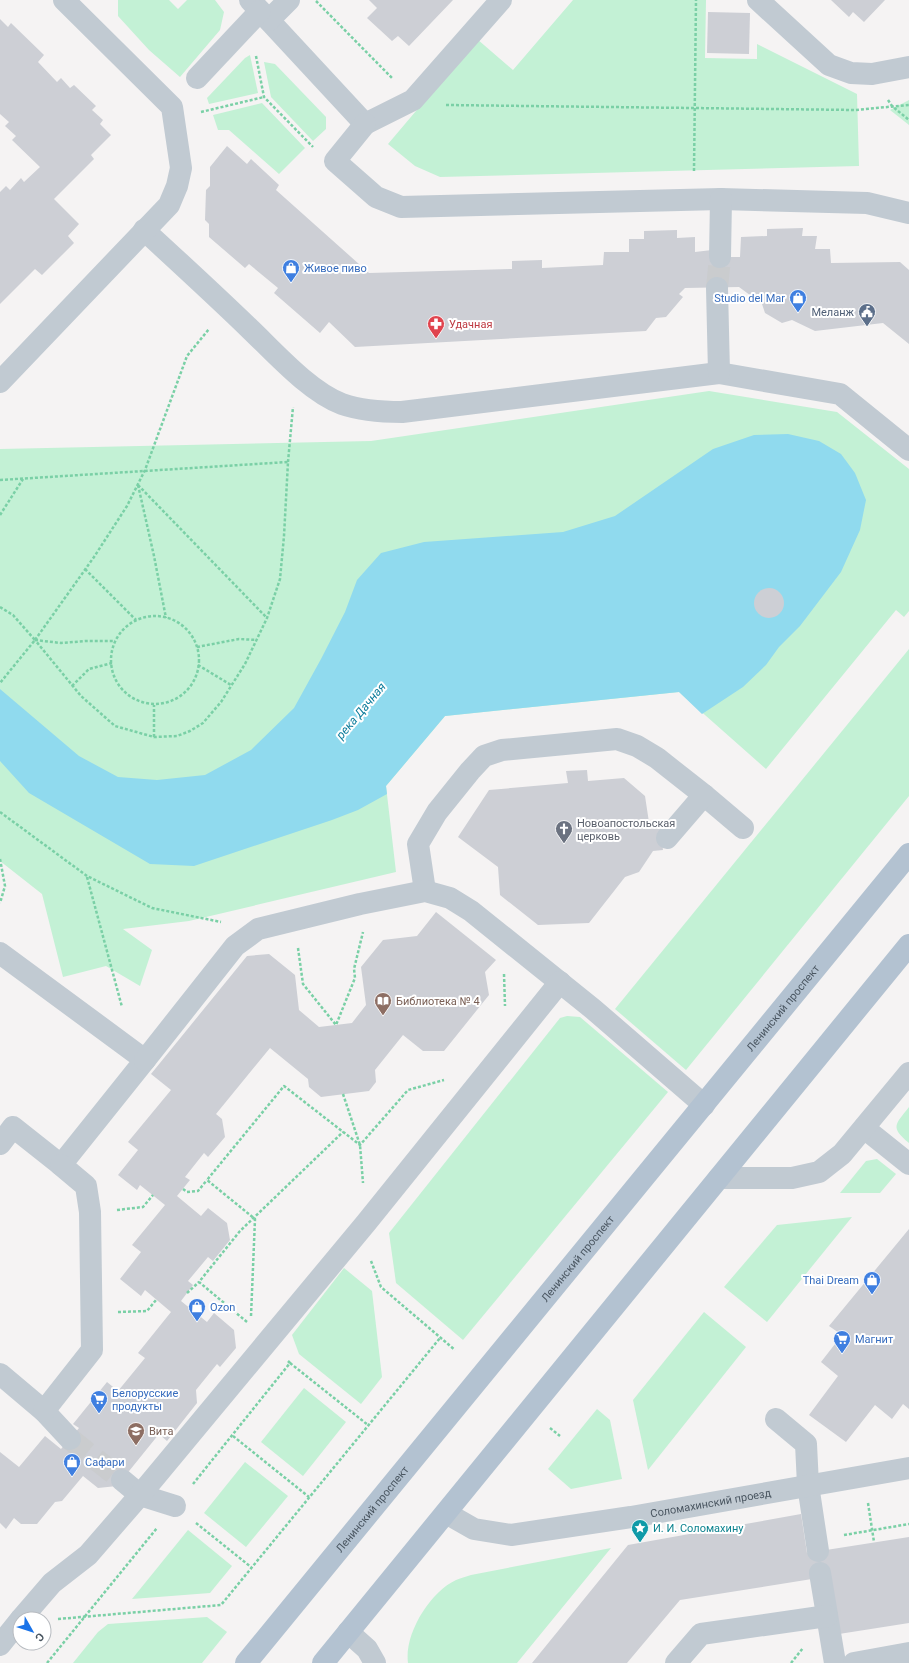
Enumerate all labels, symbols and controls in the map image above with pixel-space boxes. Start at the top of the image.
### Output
shop icon: Живое пиво [281,258,301,283]
place label: Живое пиво [304,262,367,275]
shop icon: Studio del Mar [788,288,808,313]
place label: Studio del Mar [714,292,785,305]
public building icon: Меланж [857,302,877,327]
place label: Меланж [811,306,855,319]
pharmacy icon: Удачная [426,314,446,339]
place label: Удачная [449,318,492,331]
water label: река Дачная [333,680,389,743]
place label: Новоапостольская церковь [577,817,675,843]
church icon: Новоапостольская церковь [554,819,574,844]
street label: Ленинский проспект [744,961,823,1054]
library icon: Библиотека № 4 [373,991,393,1016]
place label: Библиотека № 4 [396,995,480,1008]
street label: Ленинский проспект [538,1212,617,1304]
shop icon: Thai Dream [862,1270,882,1295]
place label: Thai Dream [803,1274,859,1287]
shop icon: Ozon [187,1297,207,1322]
place label: Ozon [210,1301,235,1314]
supermarket icon: Магнит [832,1329,852,1354]
place label: Магнит [855,1333,894,1346]
place label: Белорусские продукты [112,1387,178,1413]
supermarket icon: Белорусские продукты [89,1389,109,1414]
school or university icon: Вита [126,1421,146,1446]
place label: Вита [149,1425,173,1438]
shop icon: Сафари [62,1452,82,1477]
place label: Сафари [85,1456,125,1469]
street label: Ленинский проспект [333,1463,412,1555]
street label: Соломахинский проезд [649,1486,772,1520]
place icon: И. И. Соломахину [630,1518,650,1543]
place label: И. И. Соломахину [653,1522,744,1535]
north arrow [12,1611,52,1651]
text: С [32,1630,47,1644]

